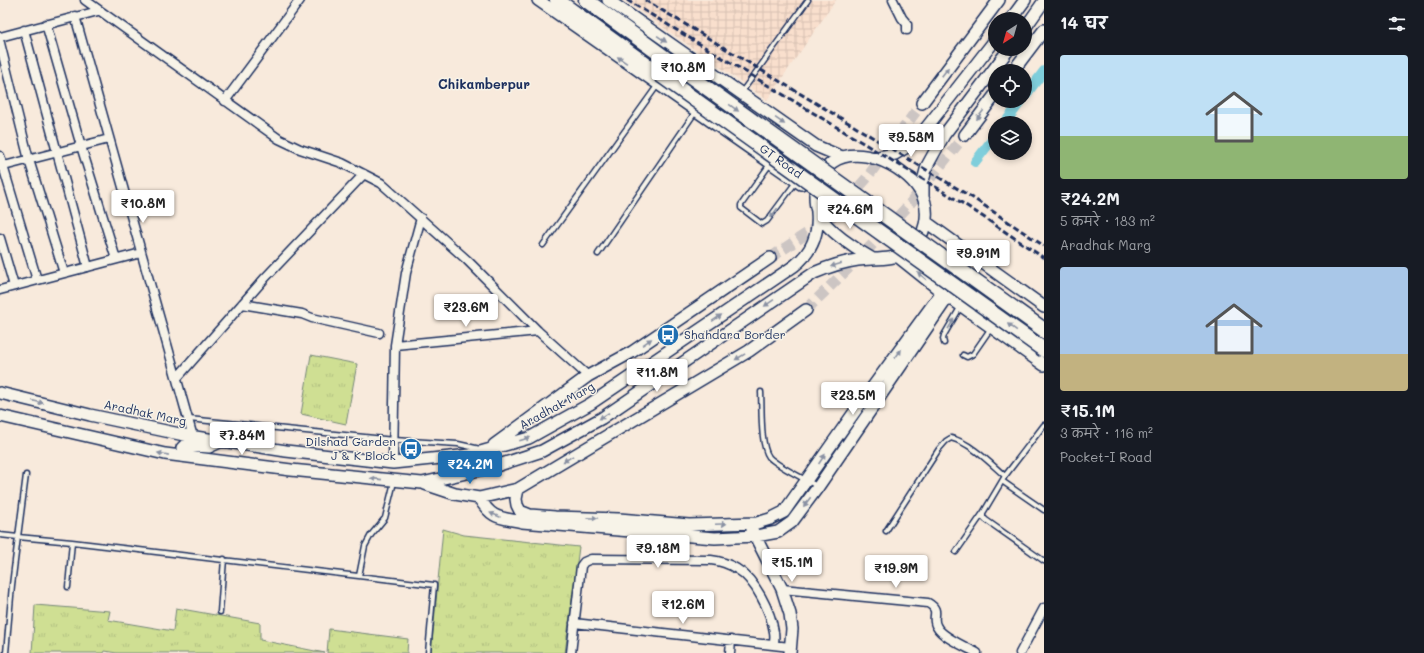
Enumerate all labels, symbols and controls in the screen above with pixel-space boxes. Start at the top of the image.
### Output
text: 14 घर [1060,11,1107,33]
north arrow [988,12,1032,56]
map controls [988,12,1032,160]
icon: filters [1386,13,1408,35]
one-way arrow [657,35,668,43]
pin: ₹10.8M [650,54,716,88]
one-way arrow [617,56,627,64]
text: ₹10.8M [660,58,706,75]
button: locate [988,64,1032,108]
one-way arrow [941,67,950,78]
district label: Chikamberpur [438,75,530,92]
icon: home [1198,81,1270,153]
one-way arrow [729,104,739,112]
one-way arrow [976,110,984,121]
button: layers [988,116,1032,160]
one-way arrow [775,117,786,125]
pin: ₹9.58M [878,124,944,158]
text: ₹9.58M [888,128,934,145]
street label: GT Road [757,140,807,182]
text: ₹24.2M [1060,187,1120,209]
pin: ₹10.8M [110,190,176,224]
text: ₹10.8M [120,194,166,211]
pin: ₹24.6M [817,196,883,230]
text: ₹24.6M [827,200,873,217]
one-way arrow [769,207,778,218]
text: 5 कमरे · 183 m² [1060,212,1155,229]
text: Aradhak Marg [1060,236,1151,253]
pin: ₹9.91M [945,240,1011,274]
text: ₹9.91M [956,244,1000,261]
one-way arrow [829,262,841,268]
one-way arrow [917,272,927,280]
icon: home [1198,293,1270,365]
pin: ₹23.6M [433,294,499,328]
text: ₹23.6M [443,298,489,315]
one-way arrow [764,299,774,307]
one-way arrow [712,314,722,322]
one-way arrow [947,318,954,330]
bus stop icon: Shahdara Border [655,322,681,348]
one-way arrow [1007,323,1018,331]
place label: Shahdara Border [684,326,786,342]
one-way arrow [641,338,652,346]
one-way arrow [894,348,902,359]
one-way arrow [734,353,746,360]
pin: ₹11.8M [624,359,690,393]
text: ₹11.8M [636,363,678,380]
street label: Aradhak Marg [516,378,597,432]
pin: ₹23.5M [820,382,886,416]
text: ₹23.5M [830,386,876,403]
street label: Aradhak Marg [103,395,188,429]
one-way arrow [32,399,44,405]
text: ₹15.1M [1060,399,1115,421]
one-way arrow [599,412,609,420]
pin: ₹7.84M [209,422,275,456]
text: 3 कमरे · 116 m² [1060,424,1153,441]
text: ₹7.84M [219,426,265,443]
place label: Dilshad Garden J & K Block [305,433,396,463]
bus stop icon: Dilshad Garden J & K Block [398,436,424,462]
one-way arrow [519,436,531,442]
text: Pocket-I Road [1060,448,1152,465]
one-way arrow [157,450,170,456]
pin: ₹24.2M [437,451,503,485]
one-way arrow [818,454,826,464]
text: ₹24.2M [447,455,493,472]
one-way arrow [562,456,574,463]
one-way arrow [370,475,382,482]
one-way arrow [803,496,811,507]
one-way arrow [489,512,501,518]
one-way arrow [586,515,598,522]
one-way arrow [715,521,727,528]
pin: ₹9.18M [625,535,691,569]
text: ₹9.18M [636,539,680,556]
pin: ₹15.1M [759,549,825,583]
text: ₹15.1M [771,553,813,570]
pin: ₹19.9M [863,555,929,589]
text: ₹19.9M [874,559,918,576]
pin: ₹12.6M [650,591,716,625]
text: ₹12.6M [661,595,705,612]

